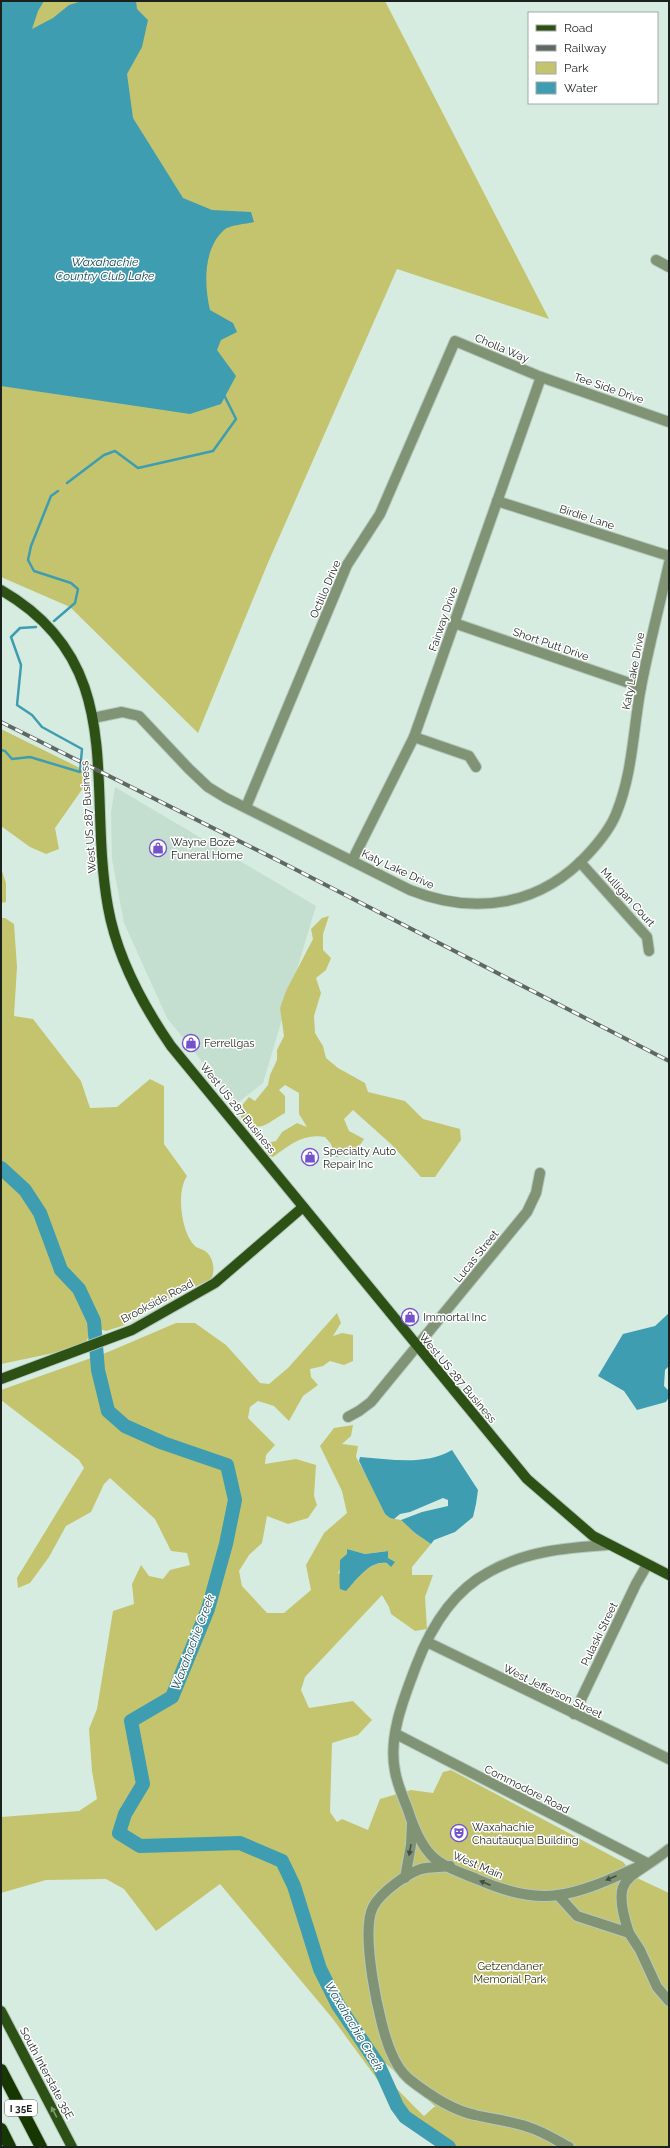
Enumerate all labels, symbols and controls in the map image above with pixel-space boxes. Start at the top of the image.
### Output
legend [528,12,658,104]
text: Road [564,21,593,35]
text: Railway [564,41,607,55]
text: Park [564,61,589,75]
text: Water [564,81,598,95]
water label: Waxahachie Country Club Lake [55,255,155,283]
street label: Cholla Way [473,331,531,366]
street label: Tee Side Drive [572,371,646,407]
street label: Birdie Lane [558,502,617,533]
street label: Octillo Drive [307,558,344,620]
street label: Fairway Drive [426,585,461,653]
street label: Short Putt Drive [511,625,591,664]
street label: Katy Lake Drive [620,631,647,711]
street label: West US 287 Business [78,760,99,874]
place label: Wayne Boze Funeral Home [171,836,244,862]
shop icon: Wayne Boze Funeral Home [148,838,168,858]
street label: Katy Lake Drive [359,847,437,892]
street label: Mulligan Court [598,865,658,930]
shop icon: Ferrellgas [181,1033,201,1053]
place label: Ferrellgas [204,1037,255,1050]
street label: West US 287 Business [197,1060,278,1156]
place label: Specialty Auto Repair Inc [323,1145,397,1171]
shop icon: Specialty Auto Repair Inc [300,1147,320,1167]
street label: Lucas Street [451,1227,502,1285]
street label: Brookside Road [119,1277,196,1326]
shop icon: Immortal Inc [400,1307,420,1327]
place label: Immortal Inc [423,1311,487,1324]
street label: West US 287 Business [416,1331,499,1426]
water label: Waxahachie Creek [168,1592,218,1692]
street label: Pulaski Street [578,1600,621,1668]
street label: West Jefferson Street [501,1662,605,1721]
street label: Commodore Road [482,1762,572,1817]
place label: Waxahachie Chautauqua Building [472,1821,579,1847]
theatre icon: Waxahachie Chautauqua Building [449,1823,469,1843]
one-way arrow [407,1844,413,1856]
street label: West Main [451,1849,505,1882]
one-way arrow [604,1876,616,1882]
one-way arrow [480,1880,491,1886]
park label: Getzendaner Memorial Park [474,1960,547,1986]
water label: Waxahachie Creek [322,1979,386,2073]
street label: South Interstate 35E [17,2025,76,2122]
road number: I 35E [5,2100,37,2116]
one-way arrow [51,2107,57,2118]

